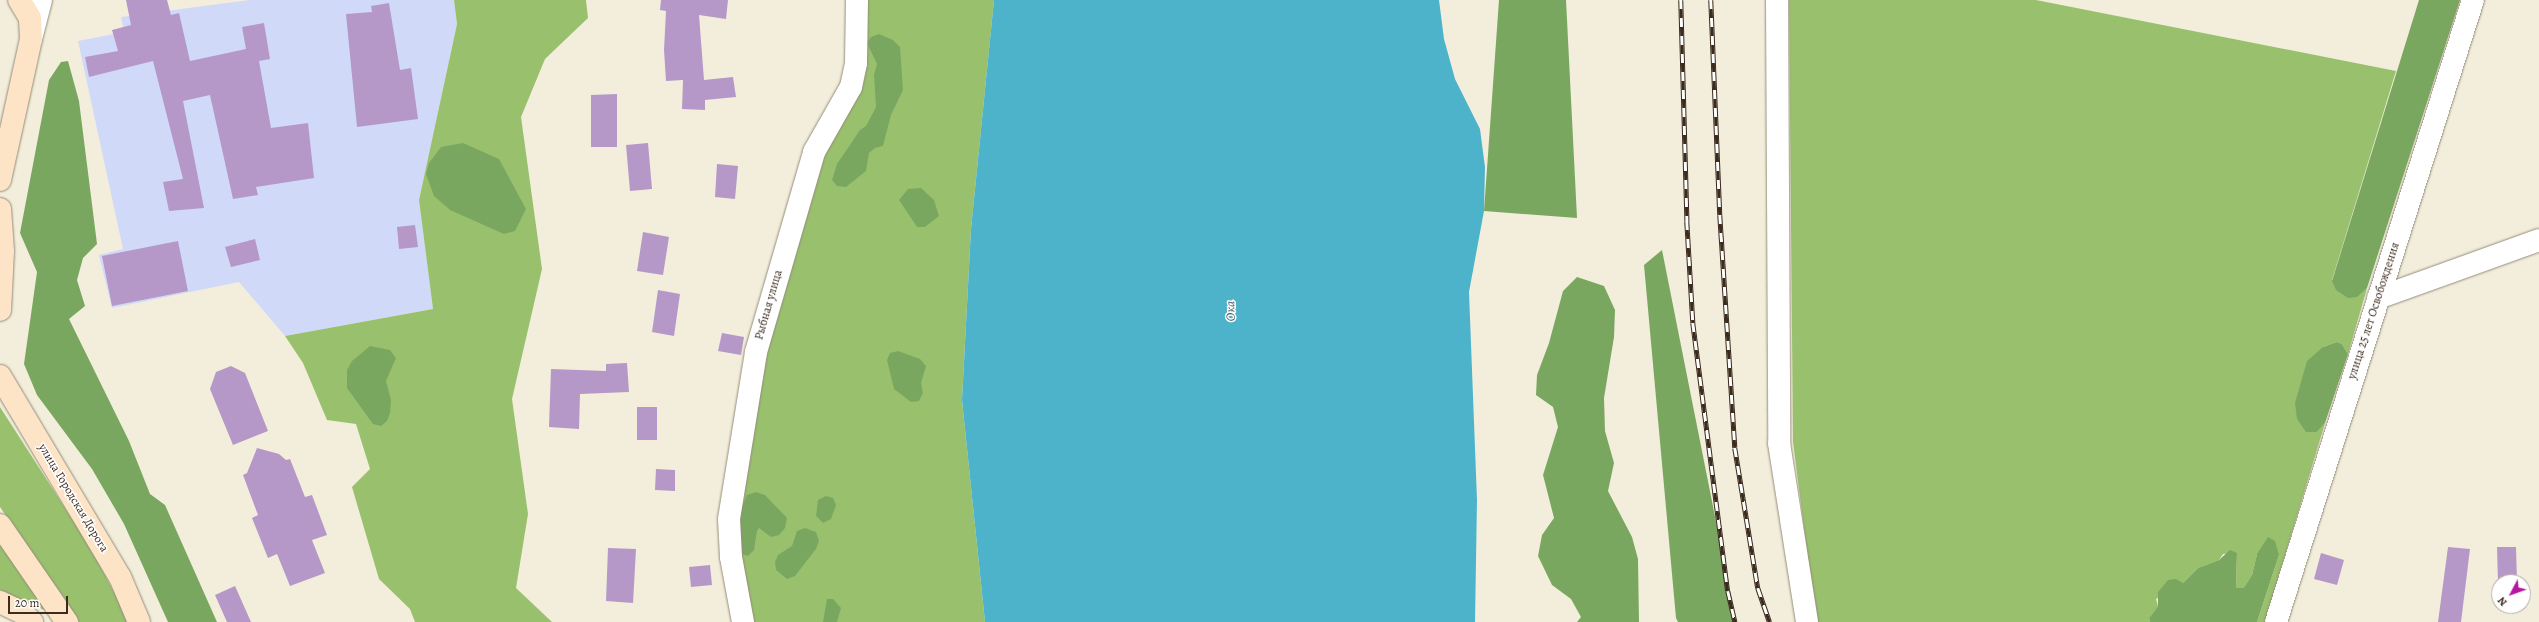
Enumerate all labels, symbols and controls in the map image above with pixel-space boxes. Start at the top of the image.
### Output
street label: улица 25 лет Освобождения [2345,241,2403,381]
street label: Рыбная улица [752,268,786,342]
water label: Ока [1223,300,1239,322]
street label: улица Городская Дорога [35,441,111,555]
north arrow [2491,574,2531,614]
scale bar [10,588,70,614]
text: N [2494,594,2511,609]
text: 20 m [15,595,39,611]

